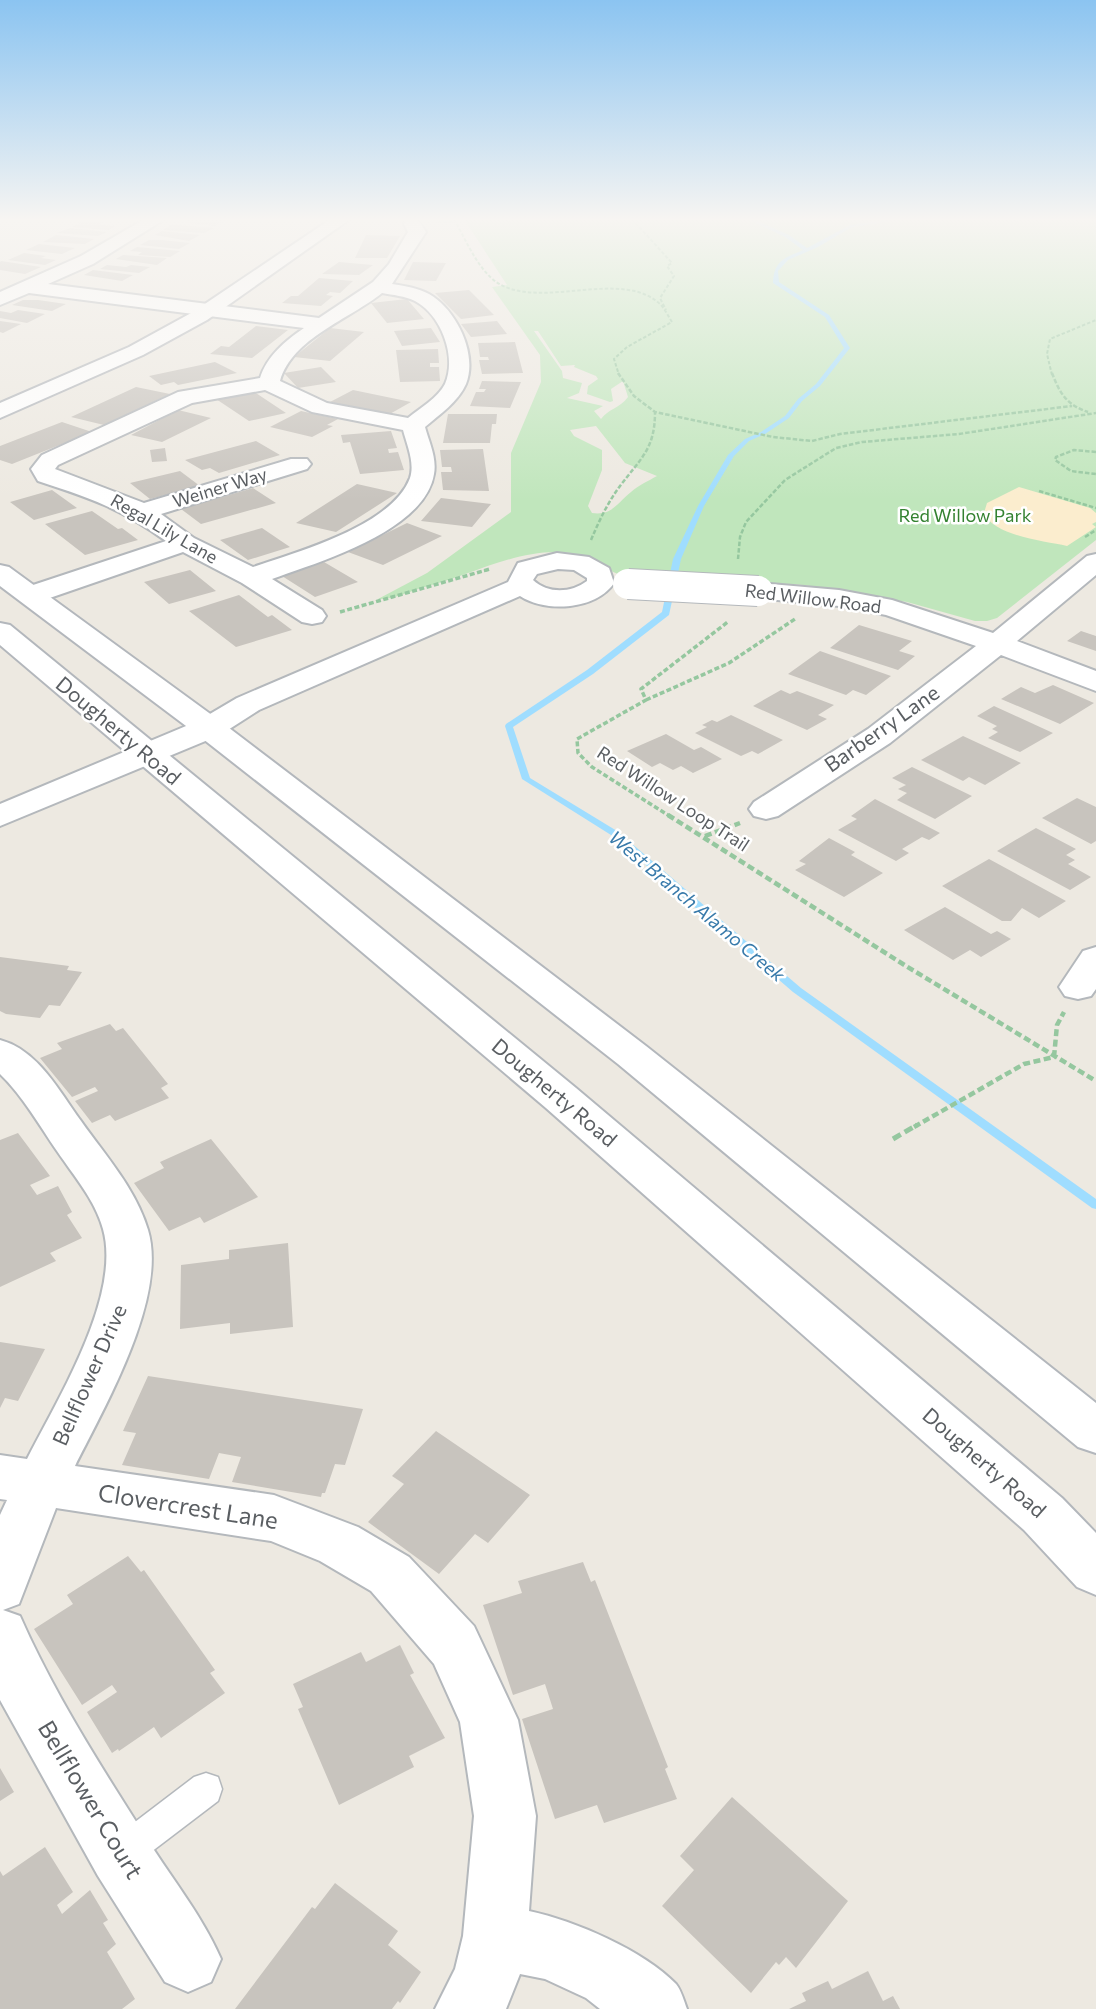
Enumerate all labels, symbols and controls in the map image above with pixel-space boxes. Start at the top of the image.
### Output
street label: Weiner Way [170,462,270,512]
street label: Regal Lily Lane [107,489,222,568]
park label: Red Willow Park [899,504,1032,526]
street label: Red Willow Road [744,579,883,617]
street label: Dougherty Road [51,670,186,789]
street label: Barberry Lane [819,679,943,777]
street label: Red Willow Loop Trail [593,741,754,856]
water label: West Branch Alamo Creek [605,825,791,986]
street label: Dougherty Road [487,1032,622,1151]
street label: Bellflower Drive [46,1300,131,1449]
street label: Dougherty Road [918,1402,1052,1522]
street label: Clovercrest Lane [96,1477,280,1534]
street label: Bellflower Court [33,1715,150,1884]

